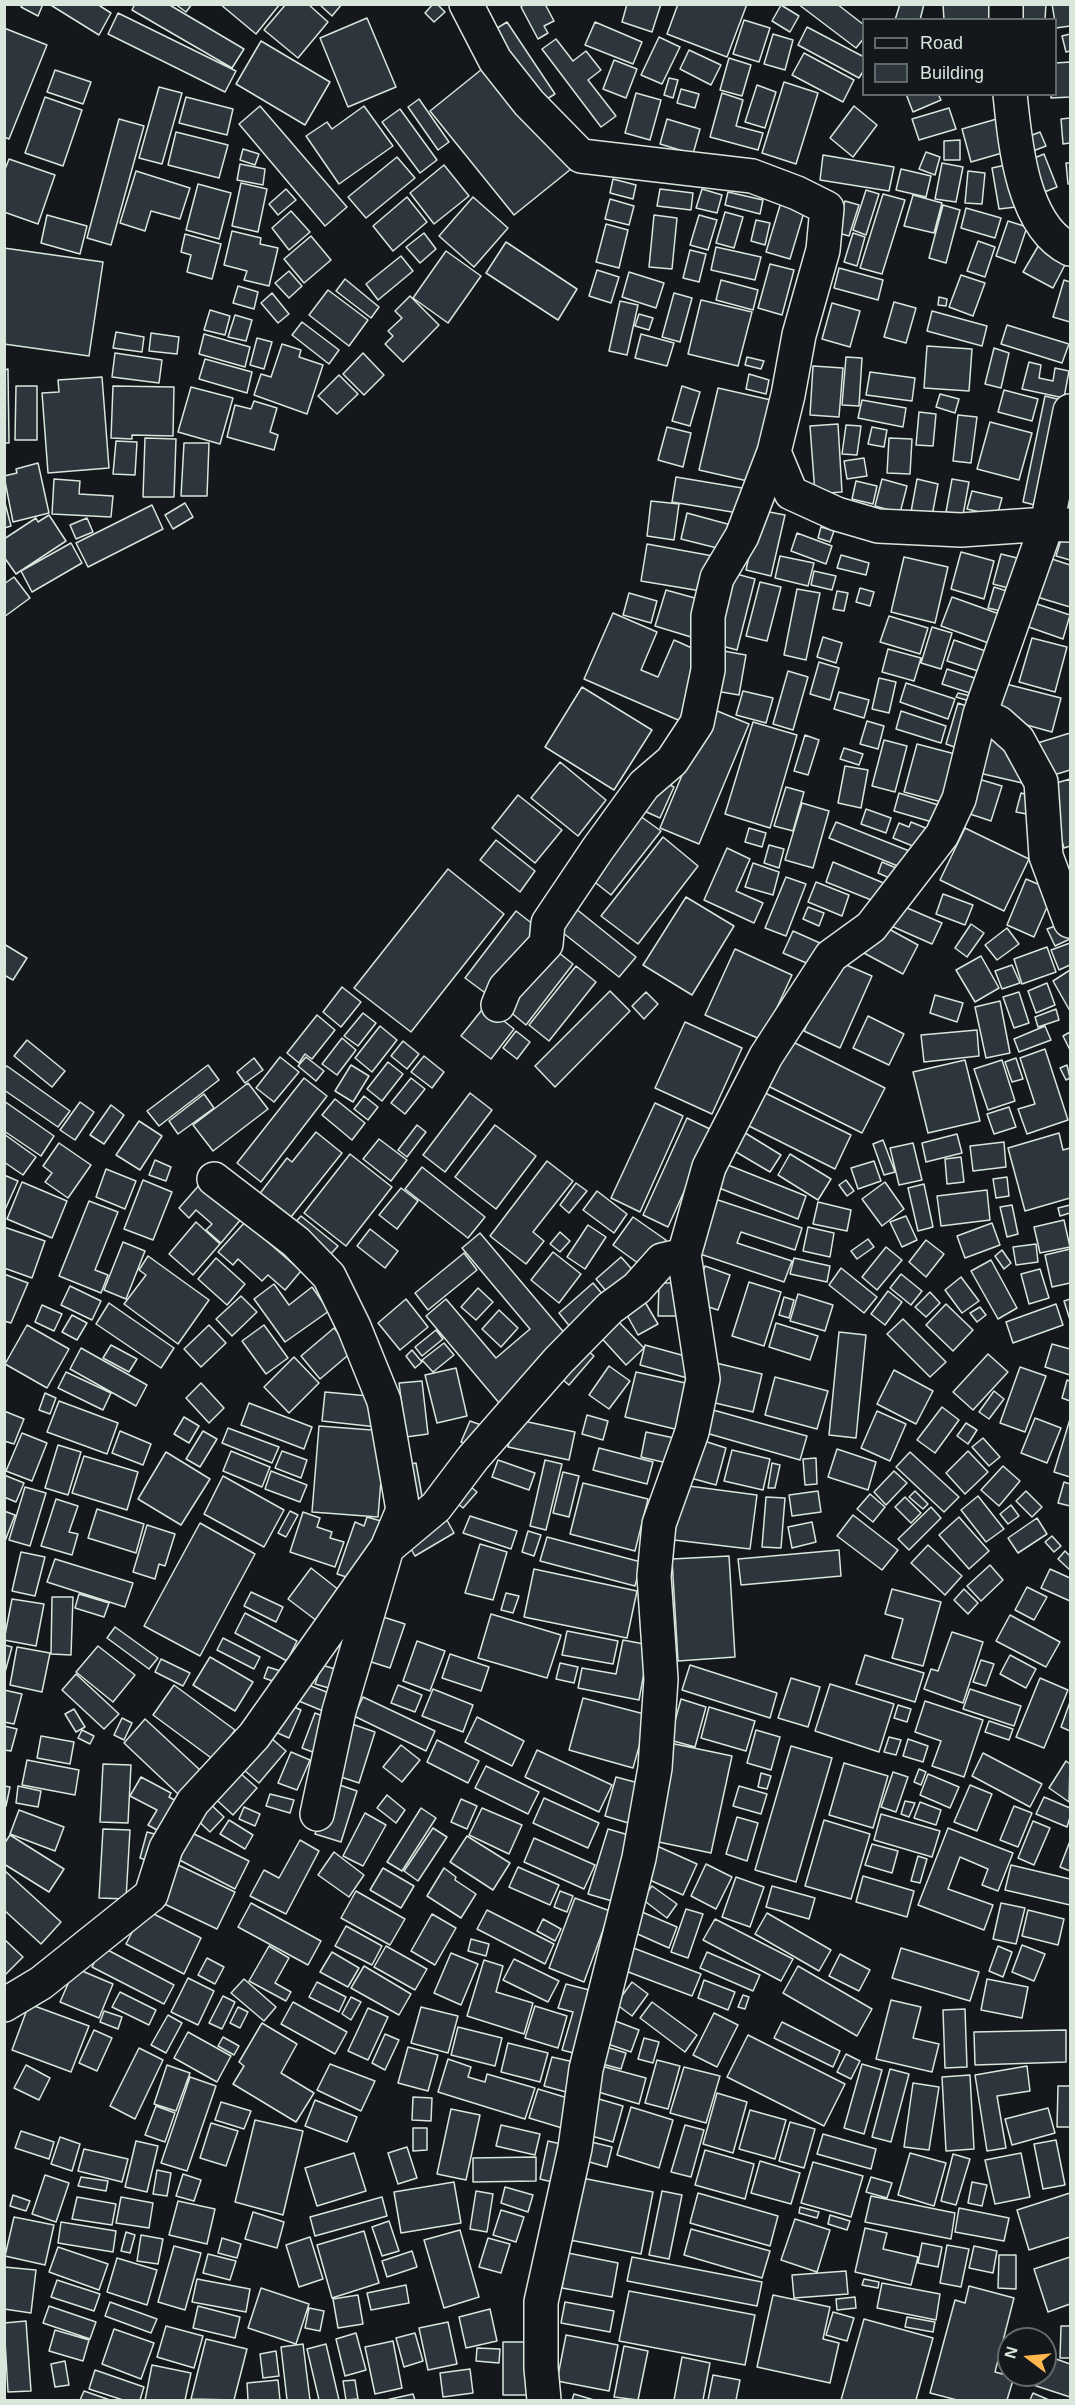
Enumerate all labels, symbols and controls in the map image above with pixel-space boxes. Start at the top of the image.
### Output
legend [862,18,1057,96]
text: Road [920,33,963,53]
text: Building [920,63,984,83]
north arrow [997,2327,1057,2387]
text: N [1001,2345,1021,2360]

